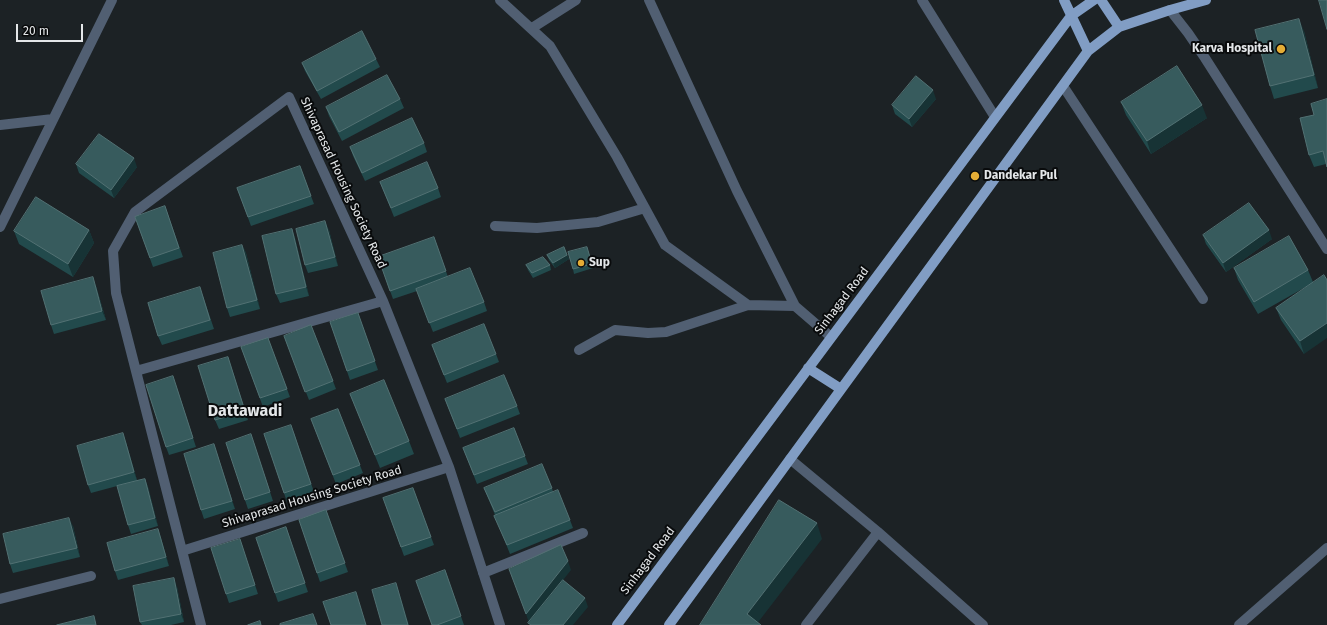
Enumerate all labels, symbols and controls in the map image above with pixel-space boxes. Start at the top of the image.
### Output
scale bar [18,16,85,42]
text: 20 m [23,24,49,38]
place label: Karva Hospital [1192,42,1272,56]
marker: Karva Hospital [1275,43,1287,55]
street label: Shivaprasad Housing Society Road [297,95,389,271]
place label: Dandekar Pul [984,169,1057,183]
marker: Dandekar Pul [969,170,981,182]
place label: Sup [589,256,610,270]
marker: Sup [576,258,586,268]
street label: Sinhagad Road [812,264,872,338]
district label: Dattawadi [208,402,282,422]
street label: Shivaprasad Housing Society Road [220,463,404,531]
street label: Sinhagad Road [618,524,678,598]

